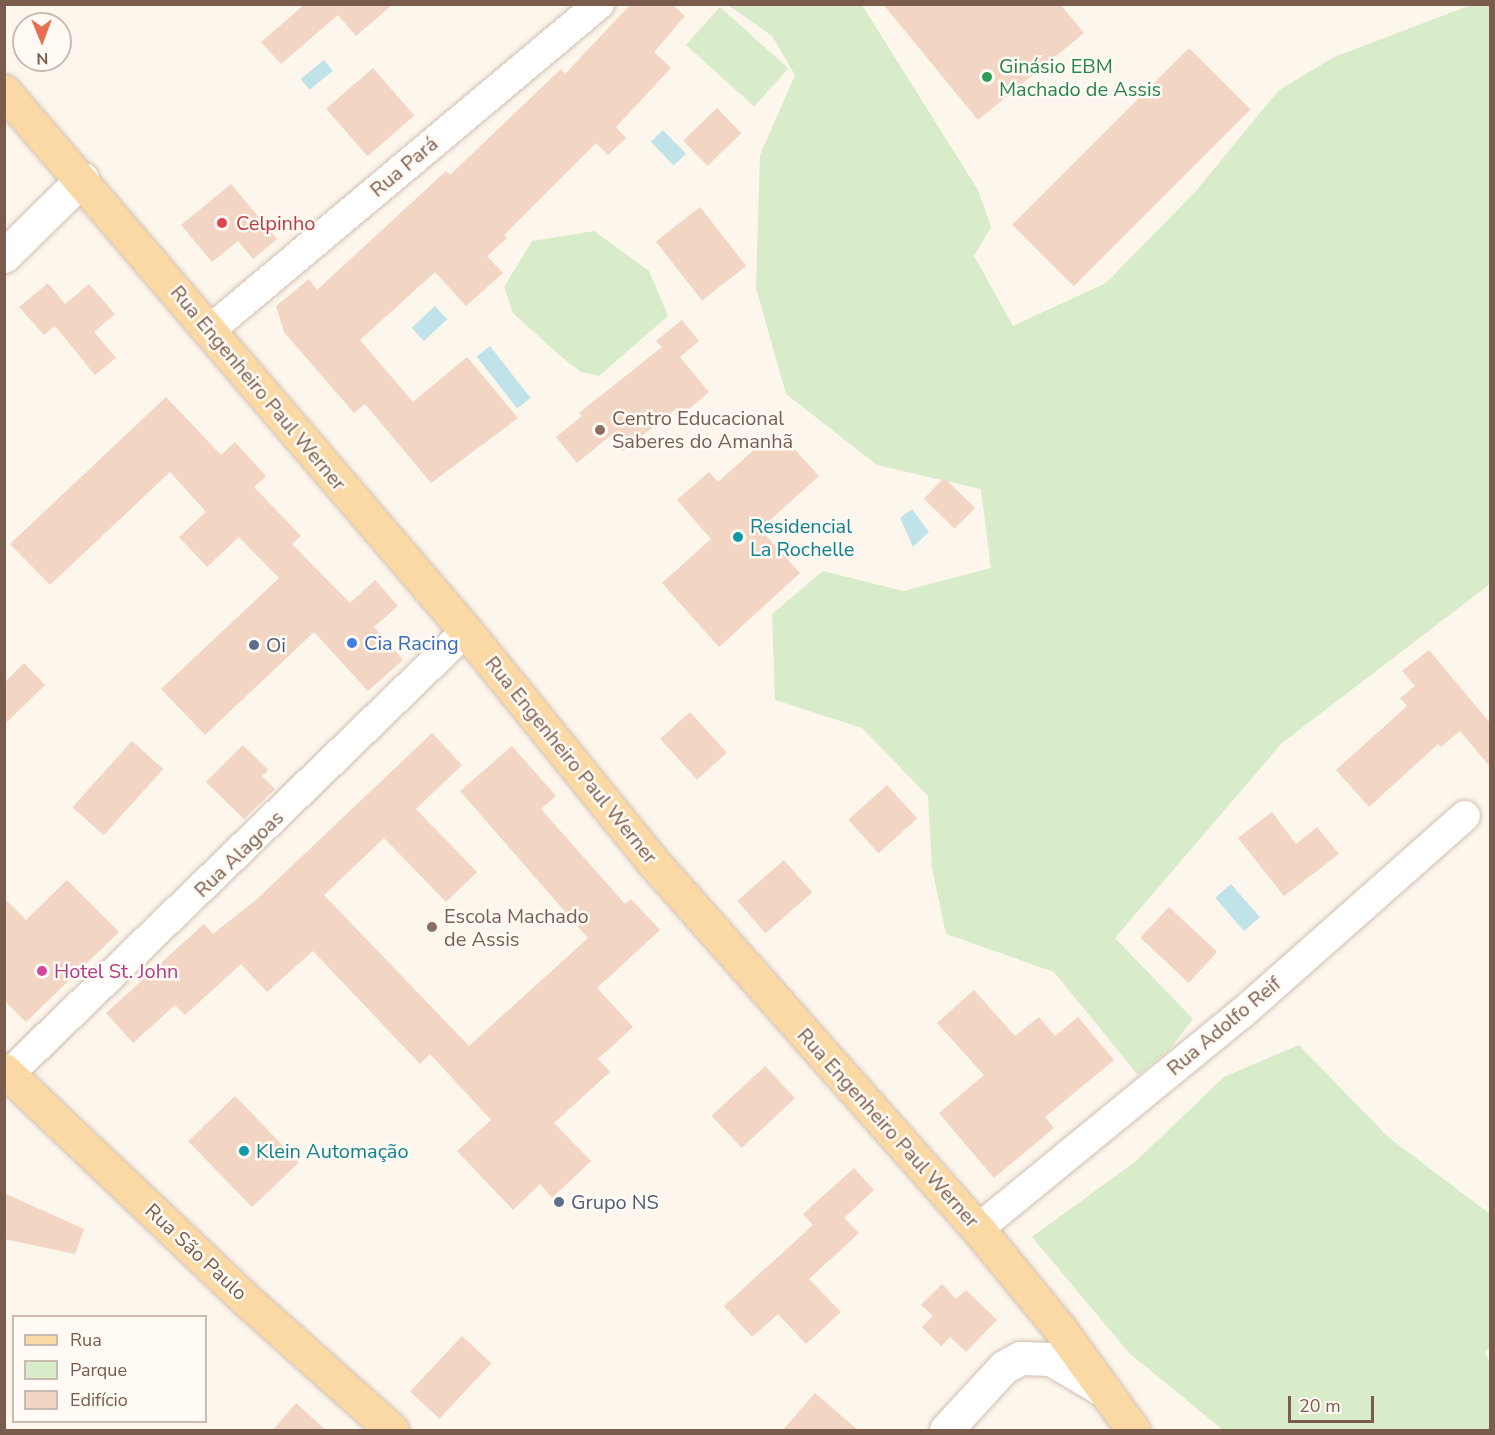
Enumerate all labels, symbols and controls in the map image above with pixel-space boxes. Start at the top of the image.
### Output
north arrow [12,12,72,72]
text: N [36,47,48,69]
place label: Ginásio EBM Machado de Assis [999,54,1161,101]
marker: Ginásio EBM Machado de Assis [980,70,994,84]
street label: Rua Pará [365,132,443,202]
place label: Celpinho [236,211,315,235]
marker: Celpinho [213,214,231,232]
street label: Rua Engenheiro Paul Werner [165,281,351,495]
place label: Centro Educacional Saberes do Amanhã [612,406,793,453]
marker: Centro Educacional Saberes do Amanhã [593,423,607,437]
place label: Residencial La Rochelle [750,514,855,561]
marker: Residencial La Rochelle [731,530,745,544]
place label: Cia Racing [364,631,459,655]
place label: Oi [266,633,286,657]
marker: Cia Racing [345,636,359,650]
marker: Oi [247,638,261,652]
street label: Rua Engenheiro Paul Werner [480,651,662,869]
street label: Rua Alagoas [189,806,289,902]
place label: Escola Machado de Assis [444,904,589,951]
marker: Escola Machado de Assis [425,920,439,934]
place label: Hotel St. John [54,959,178,983]
marker: Hotel St. John [35,964,49,978]
street label: Rua Adolfo Reif [1162,971,1286,1081]
street label: Rua Engenheiro Paul Werner [792,1023,984,1233]
place label: Klein Automação [256,1139,409,1163]
marker: Klein Automação [237,1144,251,1158]
place label: Grupo NS [571,1190,659,1214]
marker: Grupo NS [552,1195,566,1209]
street label: Rua São Paulo [140,1199,252,1305]
legend [12,1315,207,1423]
text: Rua [70,1328,102,1352]
text: Parque [70,1358,127,1382]
scale bar [1291,1384,1376,1422]
text: Edifício [70,1388,128,1412]
text: 20 m [1299,1394,1341,1418]

